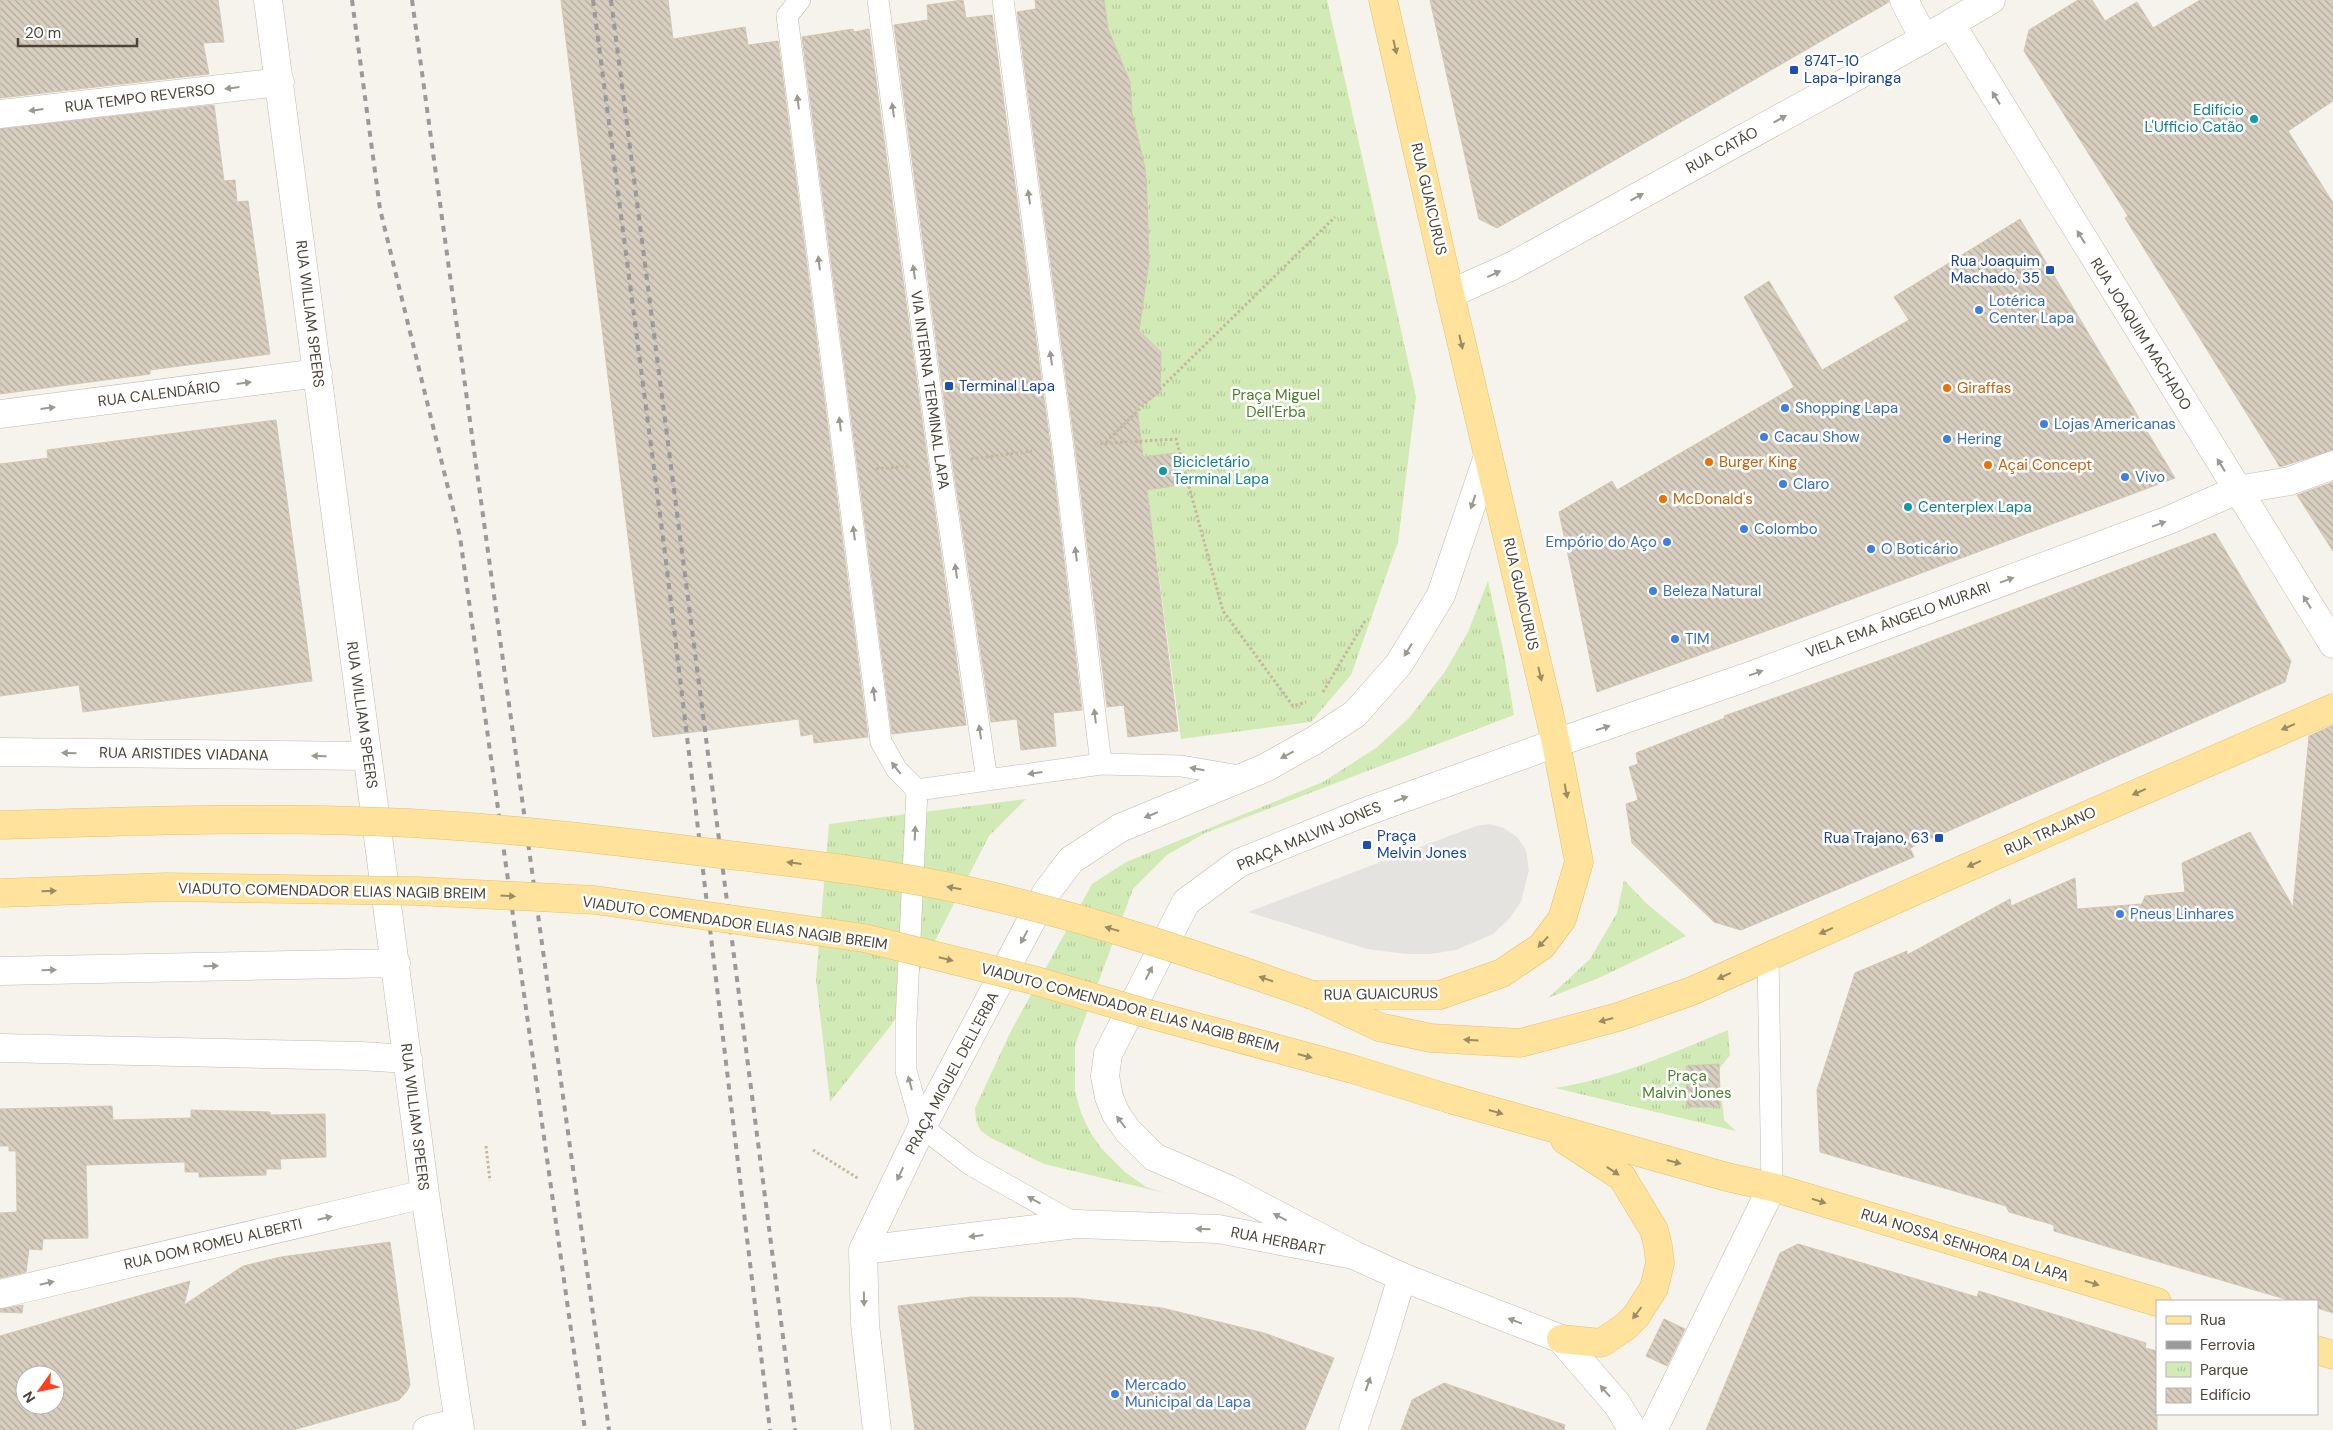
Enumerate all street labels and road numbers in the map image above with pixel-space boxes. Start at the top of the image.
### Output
street label: RUA TEMPO REVERSO [64,79,216,117]
street label: RUA CATÃO [1682,122,1762,178]
street label: RUA GUAICURUS [1406,141,1452,257]
street label: RUA WILLIAM SPEERS [291,239,329,389]
street label: RUA JOAQUIM MACHADO [2086,254,2196,414]
street label: VIA INTERNA TERMINAL LAPA [906,289,954,491]
street label: RUA CALENDÁRIO [97,377,221,411]
street label: RUA GUAICURUS [1498,536,1544,652]
street label: VIELA EMA ÂNGELO MURARI [1803,577,1993,663]
street label: RUA WILLIAM SPEERS [342,640,382,790]
street label: RUA ARISTIDES VIADANA [99,743,269,765]
street label: PRAÇA MALVIN JONES [1234,796,1384,875]
street label: RUA TRAJANO [2001,802,2099,860]
street label: VIADUTO COMENDADOR ELIAS NAGIB BREIM [178,878,486,904]
street label: VIADUTO COMENDADOR ELIAS NAGIB BREIM [581,892,889,954]
street label: VIADUTO COMENDADOR ELIAS NAGIB BREIM [979,958,1281,1058]
street label: RUA GUAICURUS [1324,983,1439,1005]
street label: PRAÇA MIGUEL DELL'ERBA [901,988,1003,1158]
street label: RUA WILLIAM SPEERS [396,1042,434,1192]
street label: RUA NOSSA SENHORA DA LAPA [1859,1204,2071,1286]
street label: RUA DOM ROMEU ALBERTI [122,1214,304,1274]
street label: RUA HERBART [1229,1222,1327,1260]

